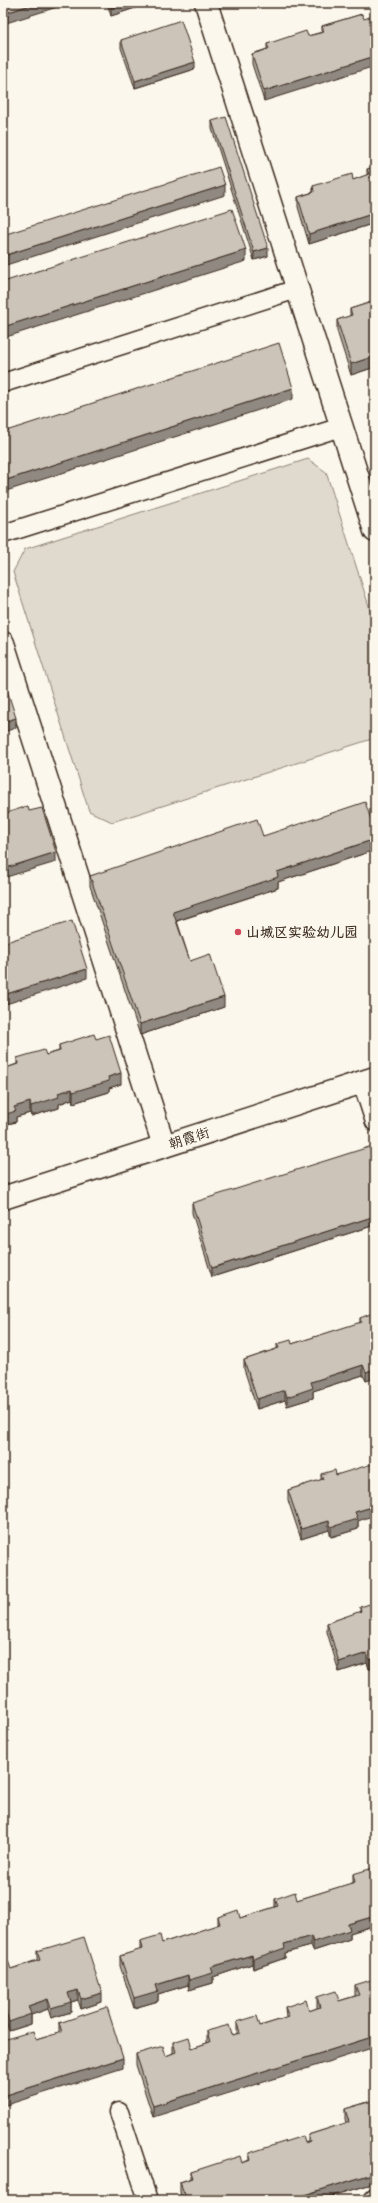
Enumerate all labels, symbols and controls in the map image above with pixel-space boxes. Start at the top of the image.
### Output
place label: 山城区实验幼儿园 [246,924,358,941]
marker: 山城区实验幼儿园 [233,927,243,937]
street label: 朝霞街 [167,1124,212,1153]

